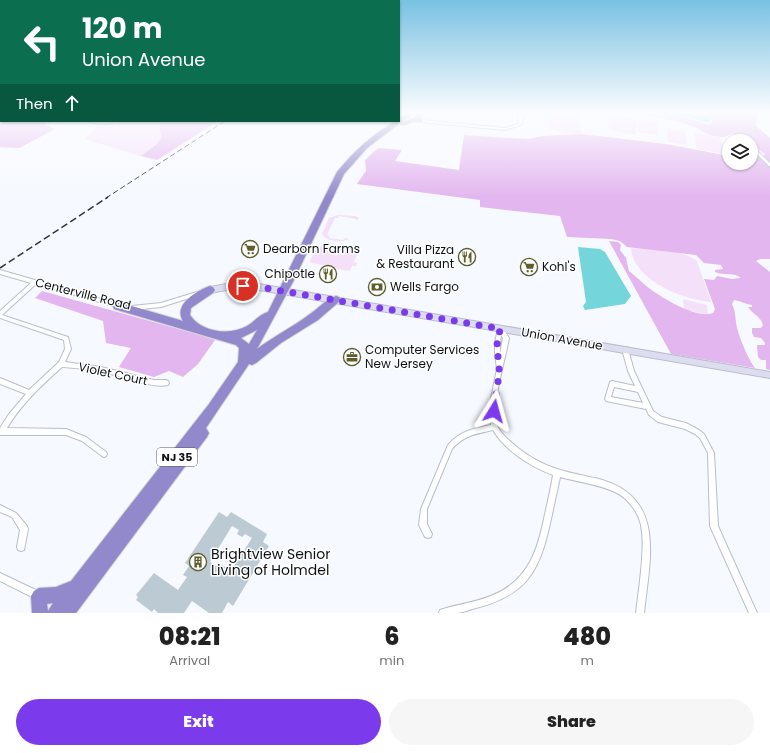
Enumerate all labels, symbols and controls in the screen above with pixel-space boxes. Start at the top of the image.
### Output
text: 120 m [82,9,162,48]
icon: left [16,16,68,68]
text: Union Avenue [82,47,206,72]
icon: ahead [61,92,83,114]
text: Then [16,93,53,114]
map controls [722,134,758,170]
button: layers [722,134,758,170]
supermarket icon: Dearborn Farms [240,239,260,259]
place label: Dearborn Farms [263,240,360,257]
place label: Villa Pizza & Restaurant [376,241,454,272]
restaurant icon: Villa Pizza & Restaurant [457,247,477,267]
supermarket icon: Kohl's [519,257,539,277]
place label: Kohl's [542,258,576,275]
restaurant icon: Chipotle [318,264,338,284]
place label: Chipotle [265,265,315,282]
pin [226,269,260,303]
street label: Centerville Road [33,273,133,314]
icon: arrive [232,275,254,297]
bank icon: Wells Fargo [367,277,387,297]
place label: Wells Fargo [390,278,459,295]
street label: Union Avenue [520,323,604,354]
place label: Computer Services New Jersey [365,341,479,372]
office icon: Computer Services New Jersey [342,347,362,367]
street label: Violet Court [77,358,149,389]
position arrow [473,390,515,432]
road number: NJ 35 [157,448,197,466]
place label: Brightview Senior Living of Holmdel [211,544,330,580]
building icon: Brightview Senior Living of Holmdel [188,552,208,572]
text: 08:21 [159,620,220,653]
text: 6 [384,620,399,653]
text: 480 [563,620,611,653]
text: Arrival [169,651,210,670]
text: min [379,651,404,670]
text: m [580,651,594,670]
button: Exit [16,699,381,745]
button: Share [389,699,754,745]

